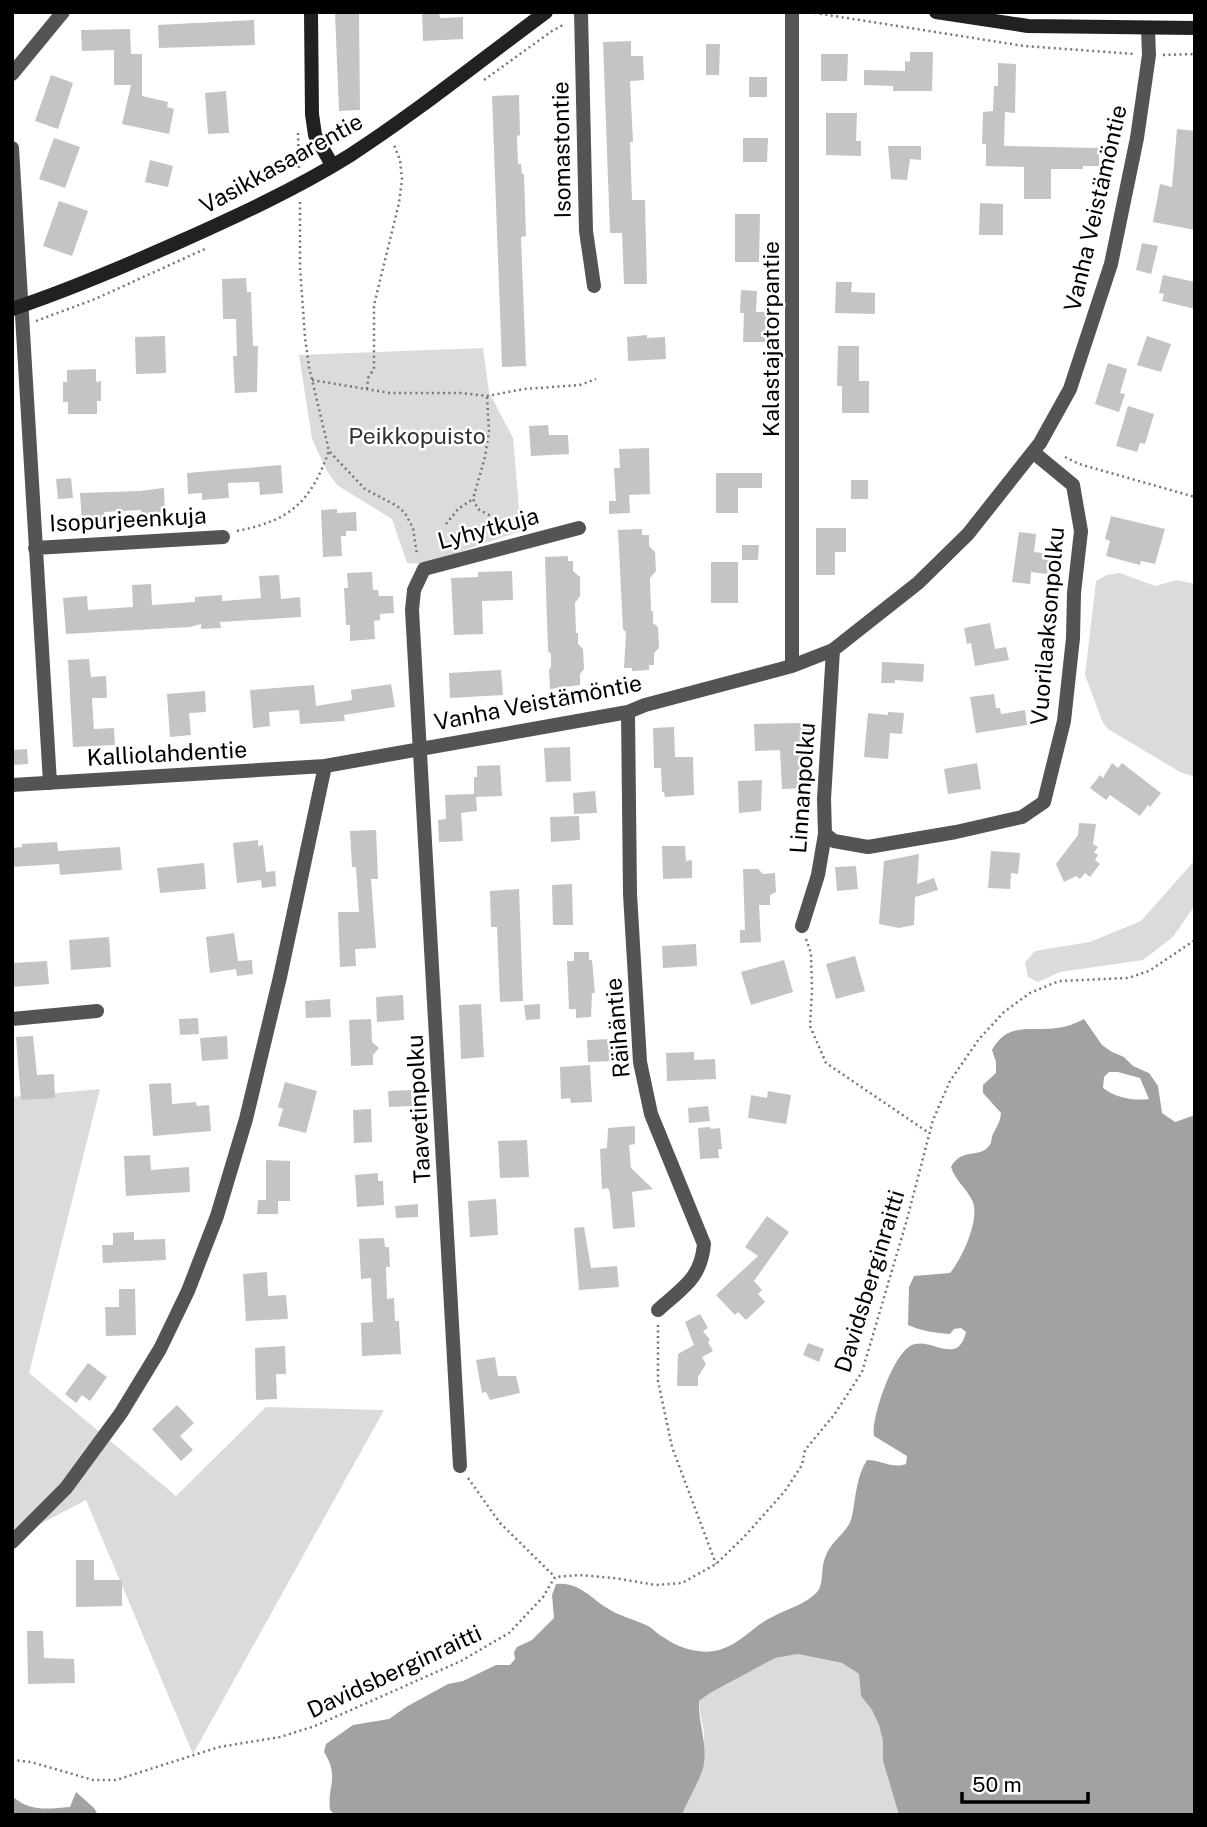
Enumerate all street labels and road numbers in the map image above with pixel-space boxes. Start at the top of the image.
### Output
street label: Isomastontie [546,81,576,219]
street label: Vanha Veistämöntie [1058,102,1132,314]
street label: Vasikkasaarentie [195,107,367,219]
street label: Kalastajatorpantie [757,241,784,437]
street label: Isopurjeenkuja [49,501,207,537]
street label: Lyhytkuja [434,502,542,554]
street label: Vuorilaaksonpolku [1025,526,1069,726]
street label: Vanha Veistämöntie [432,669,644,735]
street label: Linnanpolku [784,722,820,854]
street label: Kalliolahdentie [86,735,248,771]
street label: Räihäntie [599,977,635,1079]
street label: Taavetinpolku [401,1034,435,1184]
street label: Davidsberginraitti [828,1187,910,1375]
street label: Davidsberginraitti [303,1619,485,1723]

